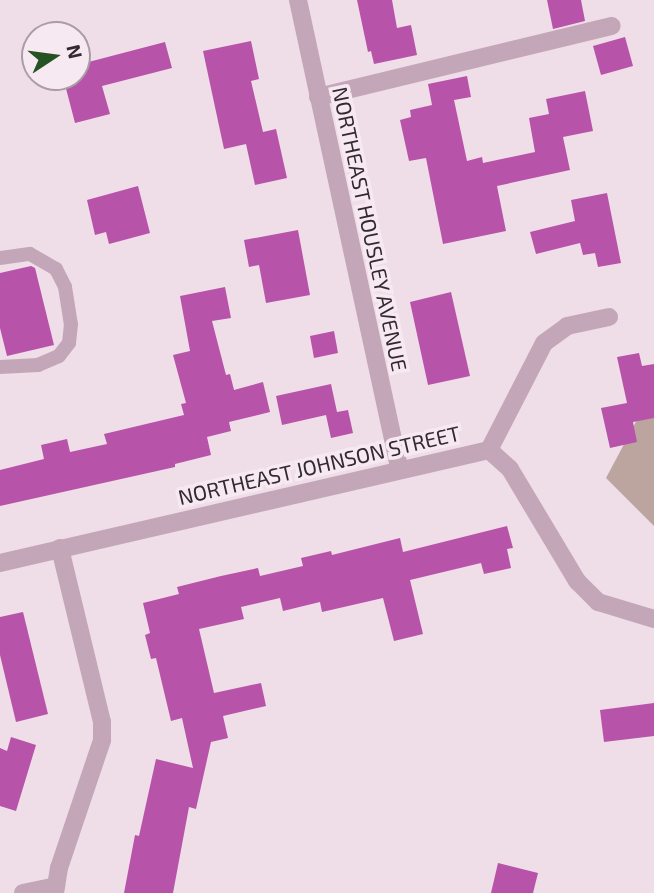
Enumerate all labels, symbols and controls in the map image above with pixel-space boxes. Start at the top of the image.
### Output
north arrow [21,21,91,91]
text: N [62,42,88,61]
street label: NORTHEAST HOUSLEY AVENUE [327,84,413,374]
street label: NORTHEAST JOHNSON STREET [175,420,463,510]

